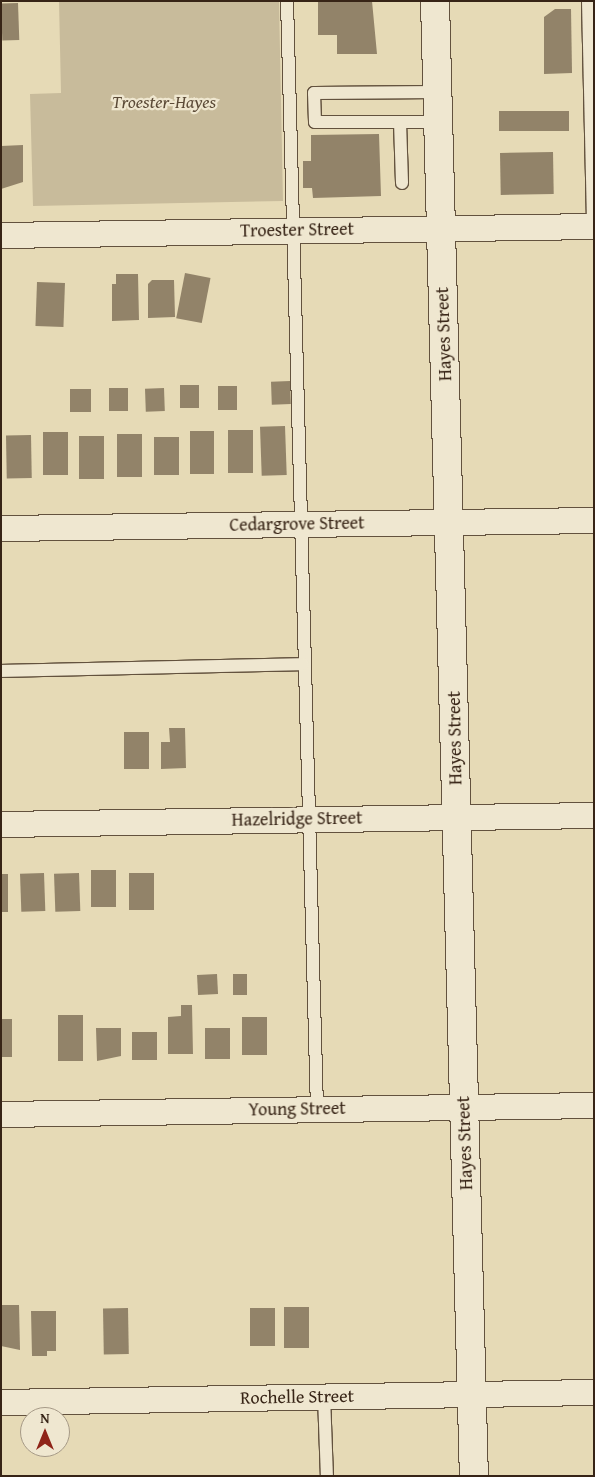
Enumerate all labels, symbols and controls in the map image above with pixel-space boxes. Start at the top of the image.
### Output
park label: Troester-Hayes [112,91,216,113]
street label: Troester Street [240,218,354,242]
street label: Hayes Street [432,287,456,381]
street label: Cedargrove Street [229,512,365,536]
street label: Hayes Street [443,691,467,785]
street label: Hazelridge Street [231,807,363,831]
street label: Hayes Street [453,1096,477,1190]
street label: Young Street [248,1097,346,1121]
street label: Rochelle Street [240,1385,354,1409]
north arrow [20,1407,70,1457]
text: N [40,1408,50,1428]

